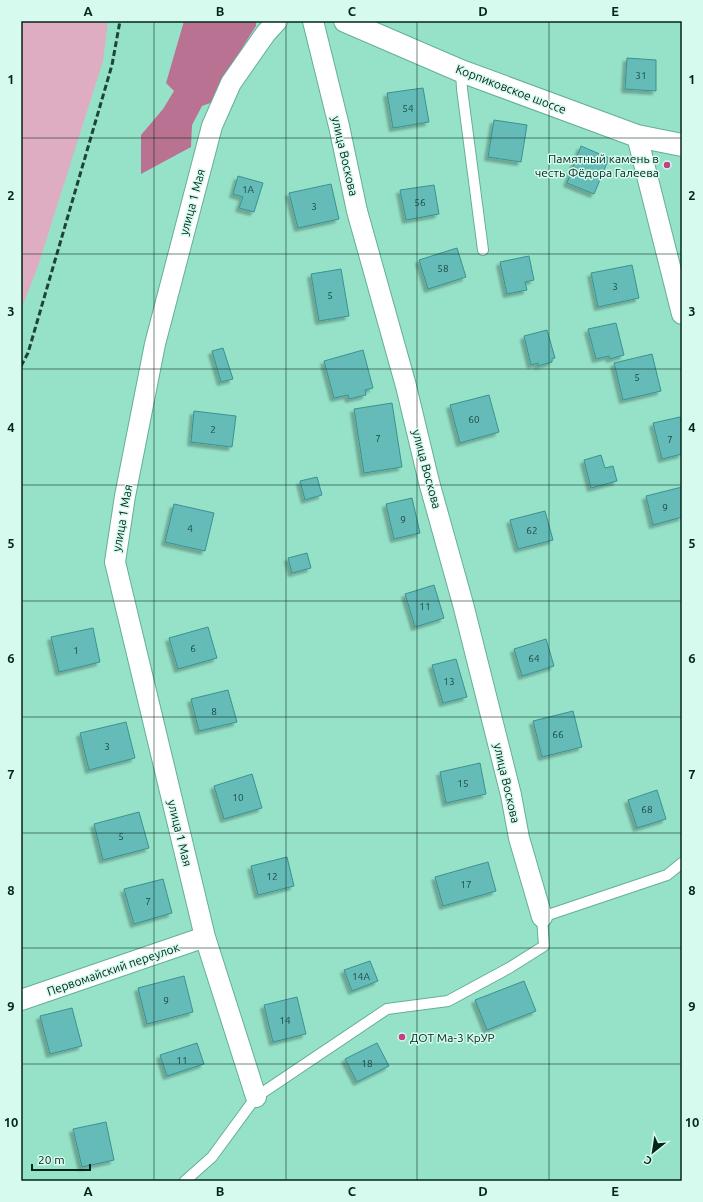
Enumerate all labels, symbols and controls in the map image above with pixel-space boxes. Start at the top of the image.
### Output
text: A [83,4,93,18]
text: B [216,4,225,18]
text: C [348,4,357,18]
text: D [478,4,488,18]
text: E [611,4,619,18]
street label: Корпиковское шоссе [454,62,568,116]
house number: 31 [635,70,647,81]
text: 1 [7,72,15,86]
text: 1 [688,72,696,86]
house number: 54 [402,103,414,114]
street label: улица Воскова [329,115,361,197]
place label: Памятный камень в честь Фёдора Галеева [535,152,659,179]
marker: Памятный камень в честь Фёдора Галеева [662,160,672,170]
street label: улица 1 Мая [177,167,207,237]
house number: 1А [242,184,255,195]
text: 2 [7,188,15,202]
text: 2 [688,188,696,202]
house number: 56 [414,197,426,208]
house number: 3 [311,201,317,212]
house number: 58 [437,263,449,274]
house number: 3 [612,281,618,292]
house number: 5 [327,290,333,301]
text: 3 [7,304,15,318]
text: 3 [688,304,696,318]
house number: 5 [634,372,640,383]
house number: 60 [468,414,480,425]
text: 4 [7,420,15,434]
text: 4 [688,420,696,434]
house number: 2 [210,424,216,435]
street label: улица Воскова [410,428,444,510]
house number: 7 [375,433,381,444]
house number: 7 [667,434,673,445]
street label: улица 1 Мая [110,483,134,553]
house number: 9 [662,502,668,513]
house number: 9 [400,514,406,525]
house number: 4 [187,523,193,534]
house number: 62 [526,525,538,536]
text: 5 [7,536,15,550]
text: 5 [688,536,696,550]
house number: 11 [419,601,431,612]
house number: 6 [190,643,196,654]
house number: 1 [73,645,79,656]
text: 6 [7,651,15,665]
text: 6 [688,651,696,665]
house number: 64 [528,653,540,664]
house number: 13 [443,676,455,687]
house number: 8 [211,706,217,717]
house number: 66 [552,729,564,740]
house number: 3 [104,741,110,752]
street label: улица Воскова [491,742,523,824]
text: 7 [7,767,15,781]
text: 7 [688,767,696,781]
house number: 15 [457,778,469,789]
house number: 10 [232,792,244,803]
street label: улица 1 Мая [165,798,195,868]
house number: 68 [641,804,653,815]
house number: 5 [118,831,124,842]
house number: 12 [266,871,278,882]
house number: 17 [460,879,472,890]
text: 8 [7,883,15,897]
text: 8 [688,883,696,897]
house number: 7 [145,896,151,907]
street label: Первомайский переулок [45,940,181,998]
house number: 14А [352,971,370,982]
house number: 9 [163,995,169,1006]
text: 9 [7,999,15,1013]
text: 9 [688,999,696,1013]
house number: 14 [279,1015,291,1026]
place label: ДОТ Ма-3 КрУР [410,1031,495,1044]
marker: ДОТ Ма-3 КрУР [397,1032,407,1042]
house number: 11 [176,1055,188,1066]
house number: 18 [361,1058,373,1069]
text: 10 [4,1115,18,1129]
text: 10 [685,1115,699,1129]
north arrow [633,1132,673,1172]
scale bar [32,1146,90,1172]
text: 20 m [38,1153,65,1166]
text: С [642,1154,654,1168]
text: A [83,1184,93,1198]
text: B [216,1184,225,1198]
text: C [348,1184,357,1198]
text: D [478,1184,488,1198]
text: E [611,1184,619,1198]

